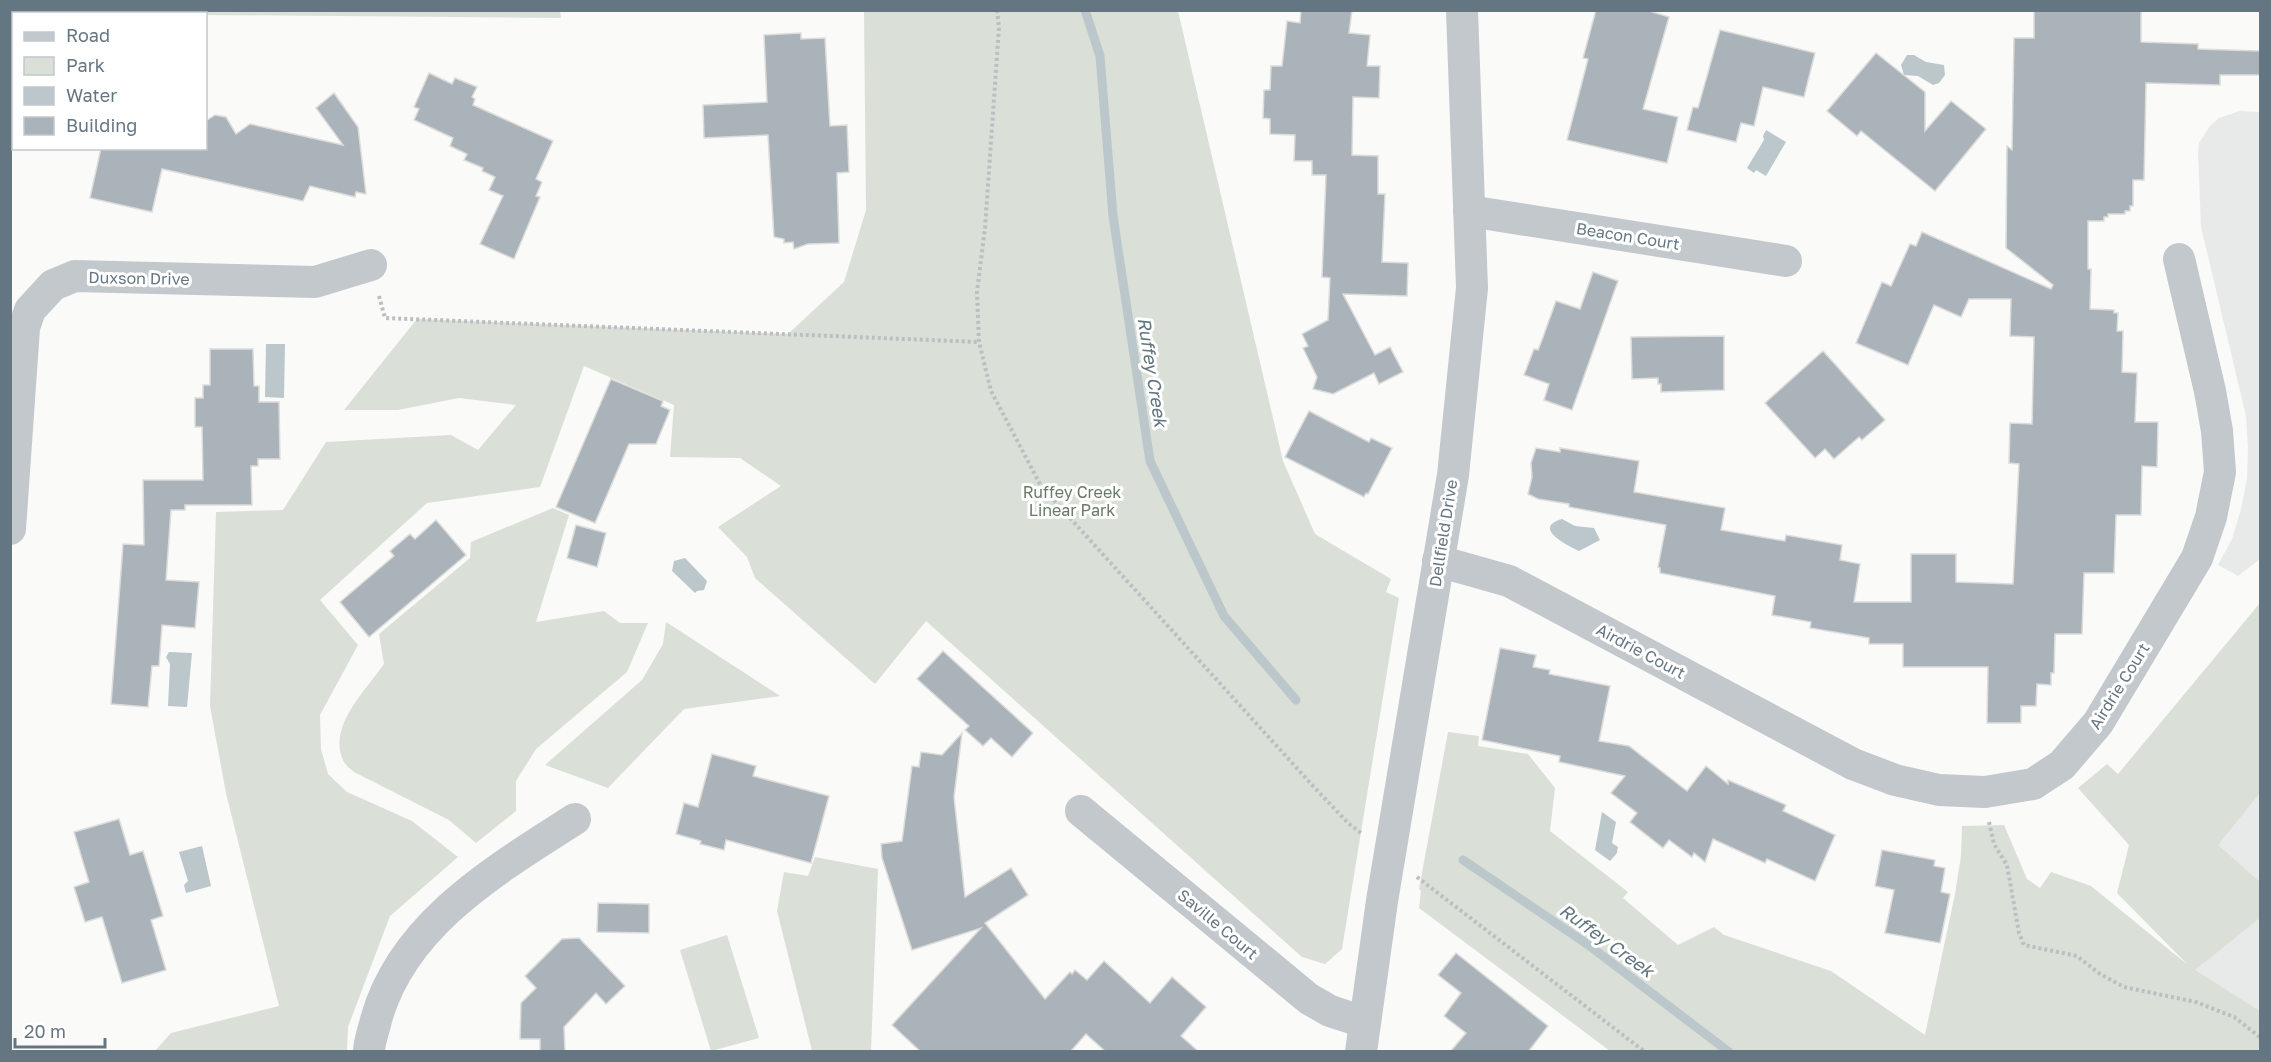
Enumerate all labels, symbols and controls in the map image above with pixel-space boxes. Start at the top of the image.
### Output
legend [12,12,207,150]
text: Road [66,24,110,46]
text: Park [66,54,105,76]
text: Water [66,84,117,106]
text: Building [66,114,137,136]
street label: Beacon Court [1575,218,1681,254]
street label: Duxson Drive [88,267,190,289]
water label: Ruffey Creek [1133,316,1173,430]
street label: Dellfield Drive [1425,478,1461,588]
park label: Ruffey Creek Linear Park [1023,482,1121,520]
street label: Airdrie Court [1593,619,1689,683]
street label: Airdrie Court [2085,639,2153,733]
street label: Saville Court [1174,885,1262,963]
water label: Ruffey Creek [1556,899,1660,983]
scale bar [15,1011,105,1049]
text: 20 m [24,1020,66,1042]

